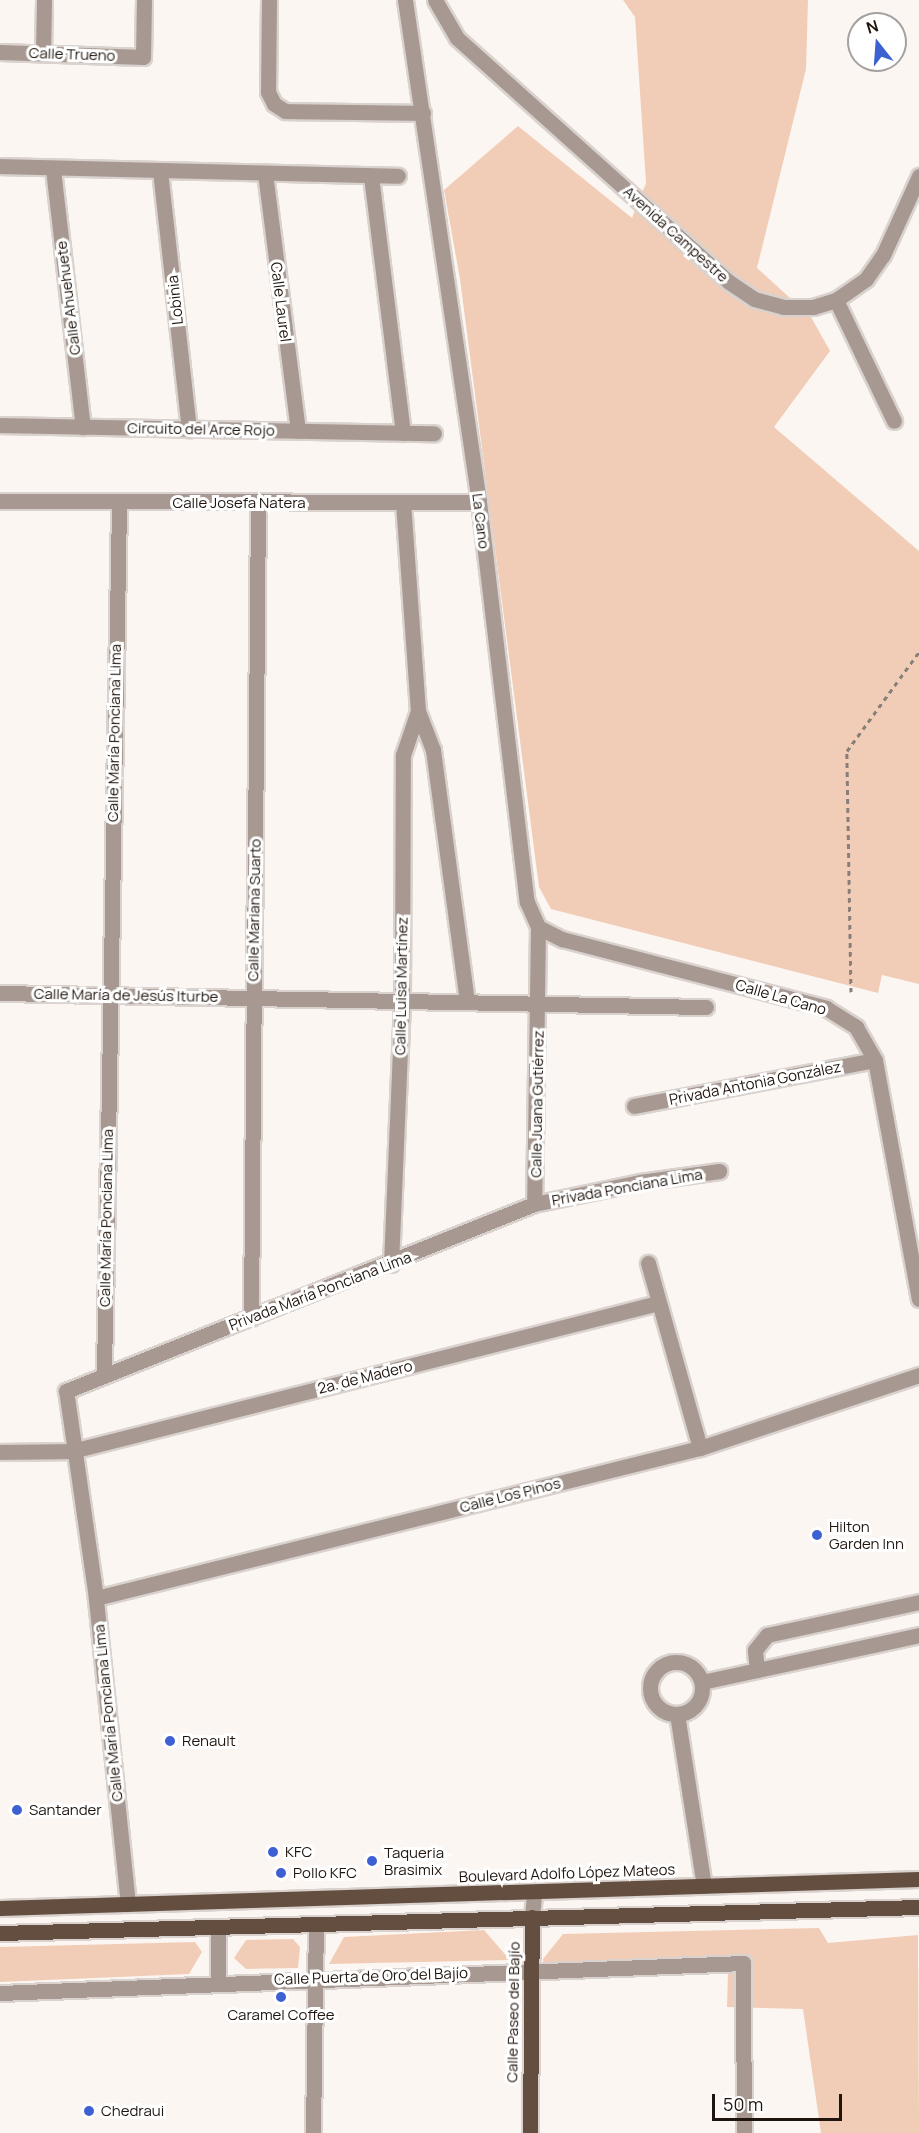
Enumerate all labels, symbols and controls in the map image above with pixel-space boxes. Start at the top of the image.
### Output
north arrow [847,12,907,72]
text: N [864,14,881,39]
street label: Calle Trueno [28,43,116,65]
street label: Avenida Campestre [620,182,732,286]
street label: Calle Ahuehuete [52,240,84,356]
street label: Calle Laurel [267,261,295,343]
street label: Lobinia [163,274,187,326]
street label: Circuito del Arce Rojo [127,419,275,439]
street label: La Cano [469,492,493,550]
street label: Calle Josefa Natera [172,494,306,512]
street label: Calle María Ponciana Lima [103,644,125,822]
street label: Calle Mariana Suarto [244,838,264,982]
street label: Calle Luisa Martínez [391,917,411,1055]
street label: Calle La Cano [734,975,828,1019]
street label: Calle María de Jesús Iturbe [34,984,218,1006]
street label: Calle Juana Gutiérrez [527,1030,547,1178]
street label: Privada Antonia González [667,1057,843,1109]
street label: Calle María Ponciana Lima [95,1129,117,1307]
street label: Privada Ponciana Lima [550,1165,704,1209]
street label: Privada María Ponciana Lima [226,1248,414,1334]
street label: 2a. de Madero [316,1357,414,1397]
street label: Calle Los Pinos [458,1474,562,1516]
place label: Hilton Garden Inn [829,1517,904,1552]
marker: Hilton Garden Inn [810,1528,824,1542]
street label: Calle María Ponciana Lima [90,1623,126,1803]
place label: Renault [182,1732,236,1750]
marker: Renault [163,1734,177,1748]
place label: Santander [29,1801,102,1819]
marker: Santander [10,1803,24,1817]
place label: KFC [285,1843,312,1861]
place label: Taqueria Brasimix [384,1843,444,1878]
marker: KFC [266,1845,280,1859]
marker: Taqueria Brasimix [365,1854,379,1868]
street label: Boulevard Adolfo López Mateos [459,1860,675,1886]
place label: Pollo KFC [293,1864,357,1882]
marker: Pollo KFC [274,1866,288,1880]
street label: Calle Paseo del Bajío [503,1941,523,2083]
street label: Calle Puerta de Oro del Bajío [274,1964,468,1988]
marker: Caramel Coffee [274,1990,288,2004]
place label: Caramel Coffee [227,2006,335,2024]
scale bar [715,2082,846,2120]
text: 50 m [723,2092,763,2116]
place label: Chedraui [101,2102,164,2120]
marker: Chedraui [82,2104,96,2118]

